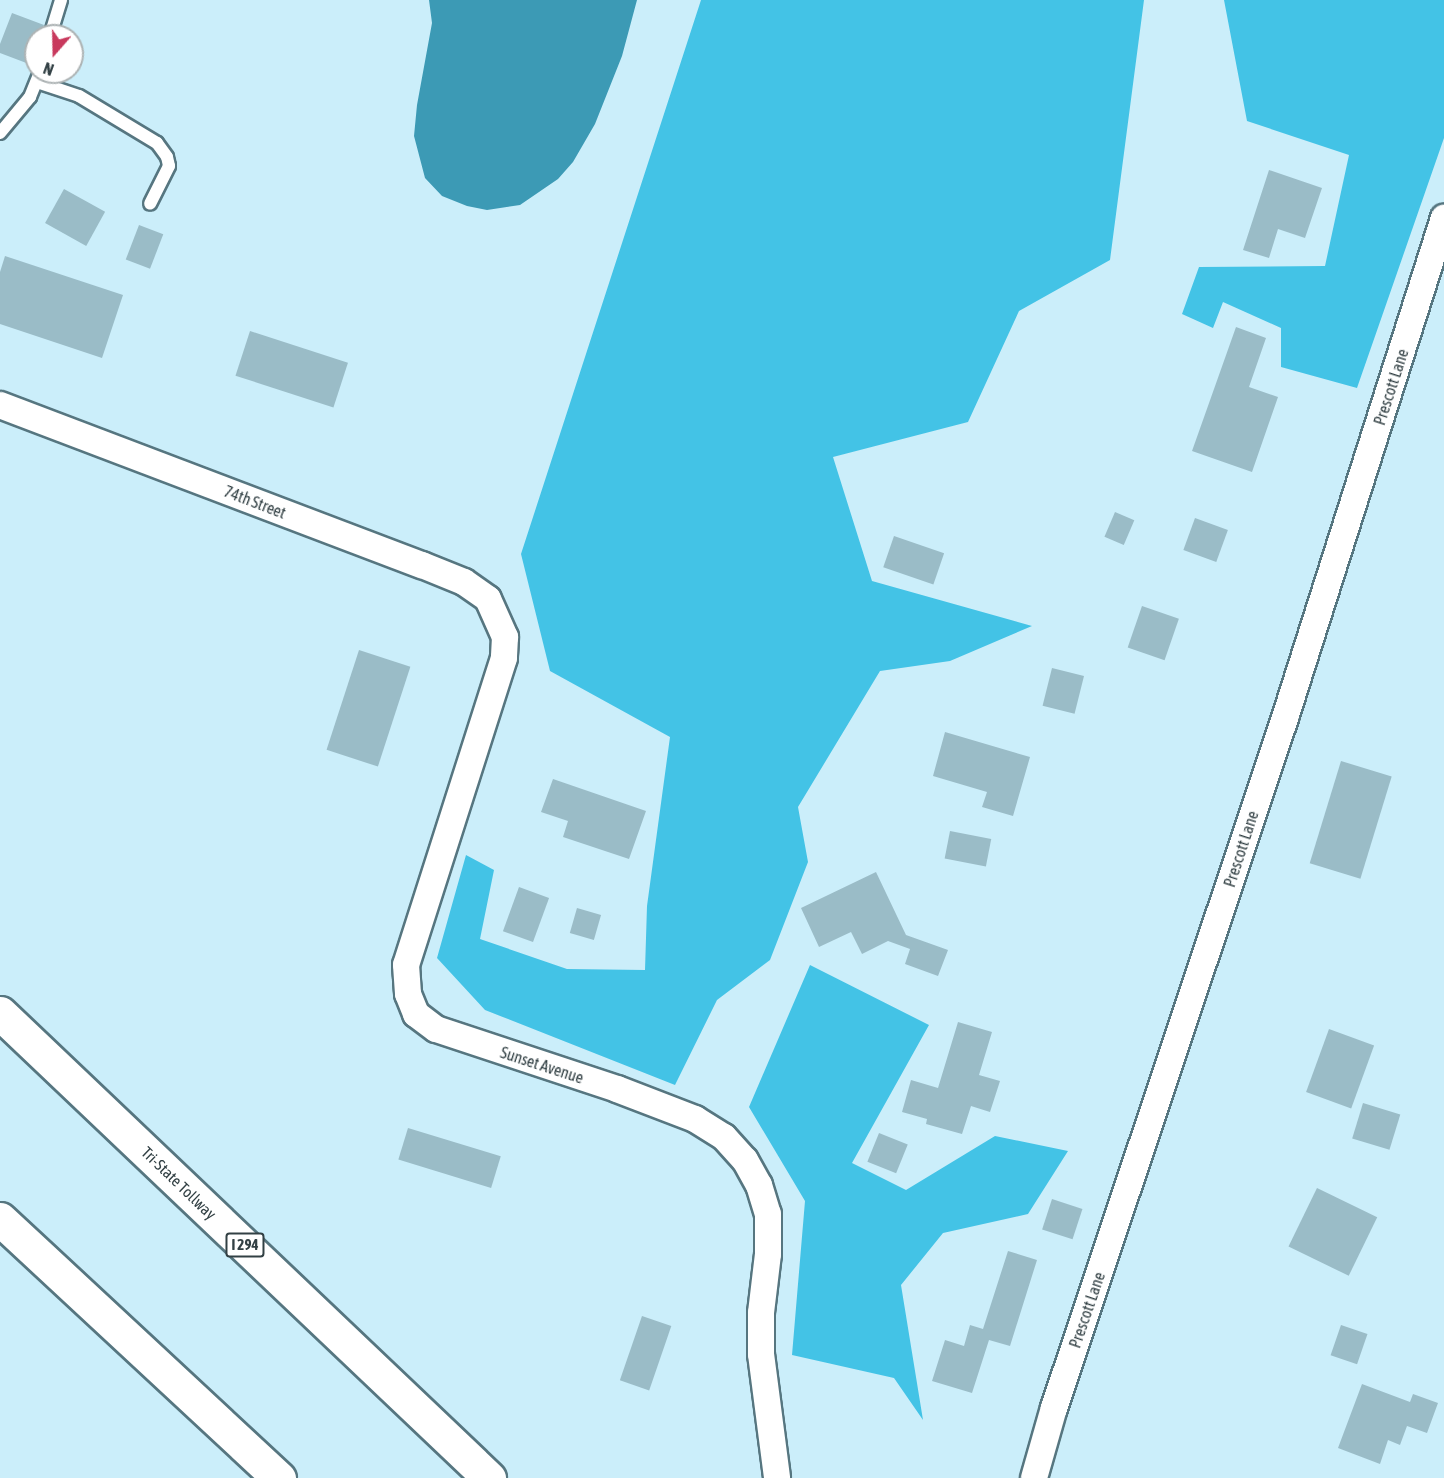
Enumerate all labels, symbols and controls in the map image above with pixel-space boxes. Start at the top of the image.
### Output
north arrow [24,24,84,84]
text: N [41,59,56,79]
street label: Prescott Lane [1370,346,1412,428]
street label: 74th Street [221,481,289,523]
street label: Prescott Lane [1220,808,1262,890]
street label: Sunset Avenue [498,1043,586,1087]
street label: Tri-State Tollway [138,1143,220,1223]
road number: I 294 [224,1233,266,1257]
street label: Prescott Lane [1065,1270,1109,1350]

